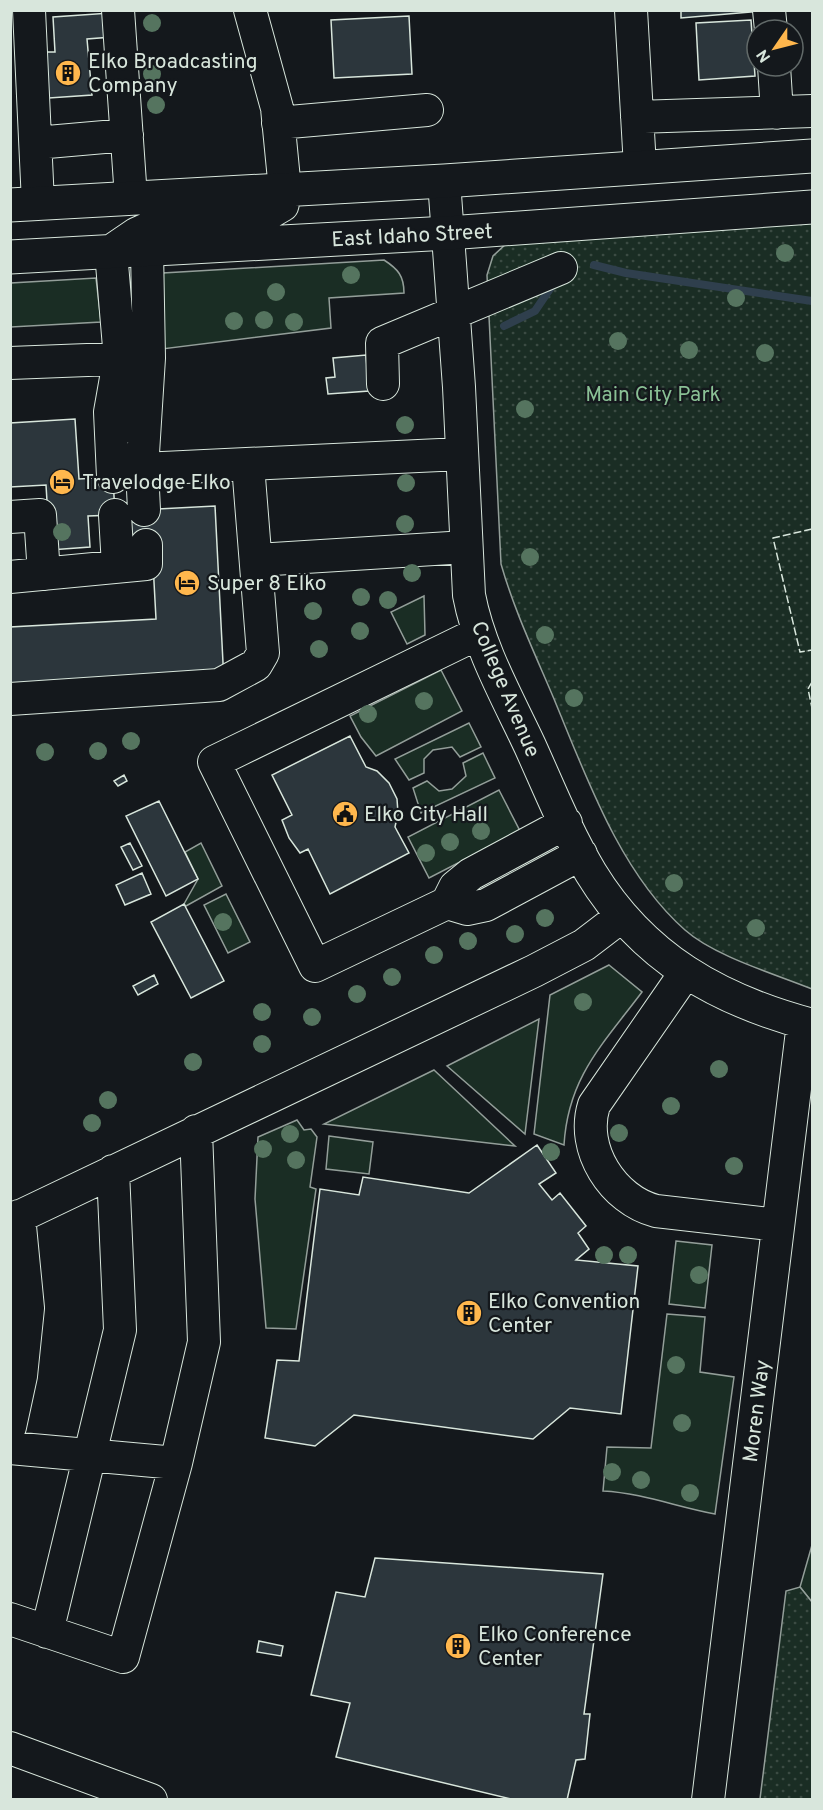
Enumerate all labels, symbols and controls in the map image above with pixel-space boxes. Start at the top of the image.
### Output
north arrow [745,18,805,78]
text: N [753,45,776,66]
place label: Elko Broadcasting Company [88,49,258,100]
building icon: Elko Broadcasting Company [53,58,83,88]
street label: East Idaho Street [331,219,493,254]
park label: Main City Park [585,382,721,409]
hotel icon: Travelodge Elko [47,467,77,497]
place label: Travelodge Elko [82,470,231,497]
hotel icon: Super 8 Elko [172,568,202,598]
place label: Super 8 Elko [207,571,326,598]
street label: College Avenue [464,617,545,762]
public building icon: Elko City Hall [330,799,360,829]
place label: Elko City Hall [364,802,488,829]
place label: Elko Convention Center [488,1289,640,1340]
building icon: Elko Convention Center [454,1298,484,1328]
street label: Moren Way [738,1358,777,1464]
place label: Elko Conference Center [478,1622,632,1673]
building icon: Elko Conference Center [443,1631,473,1661]

